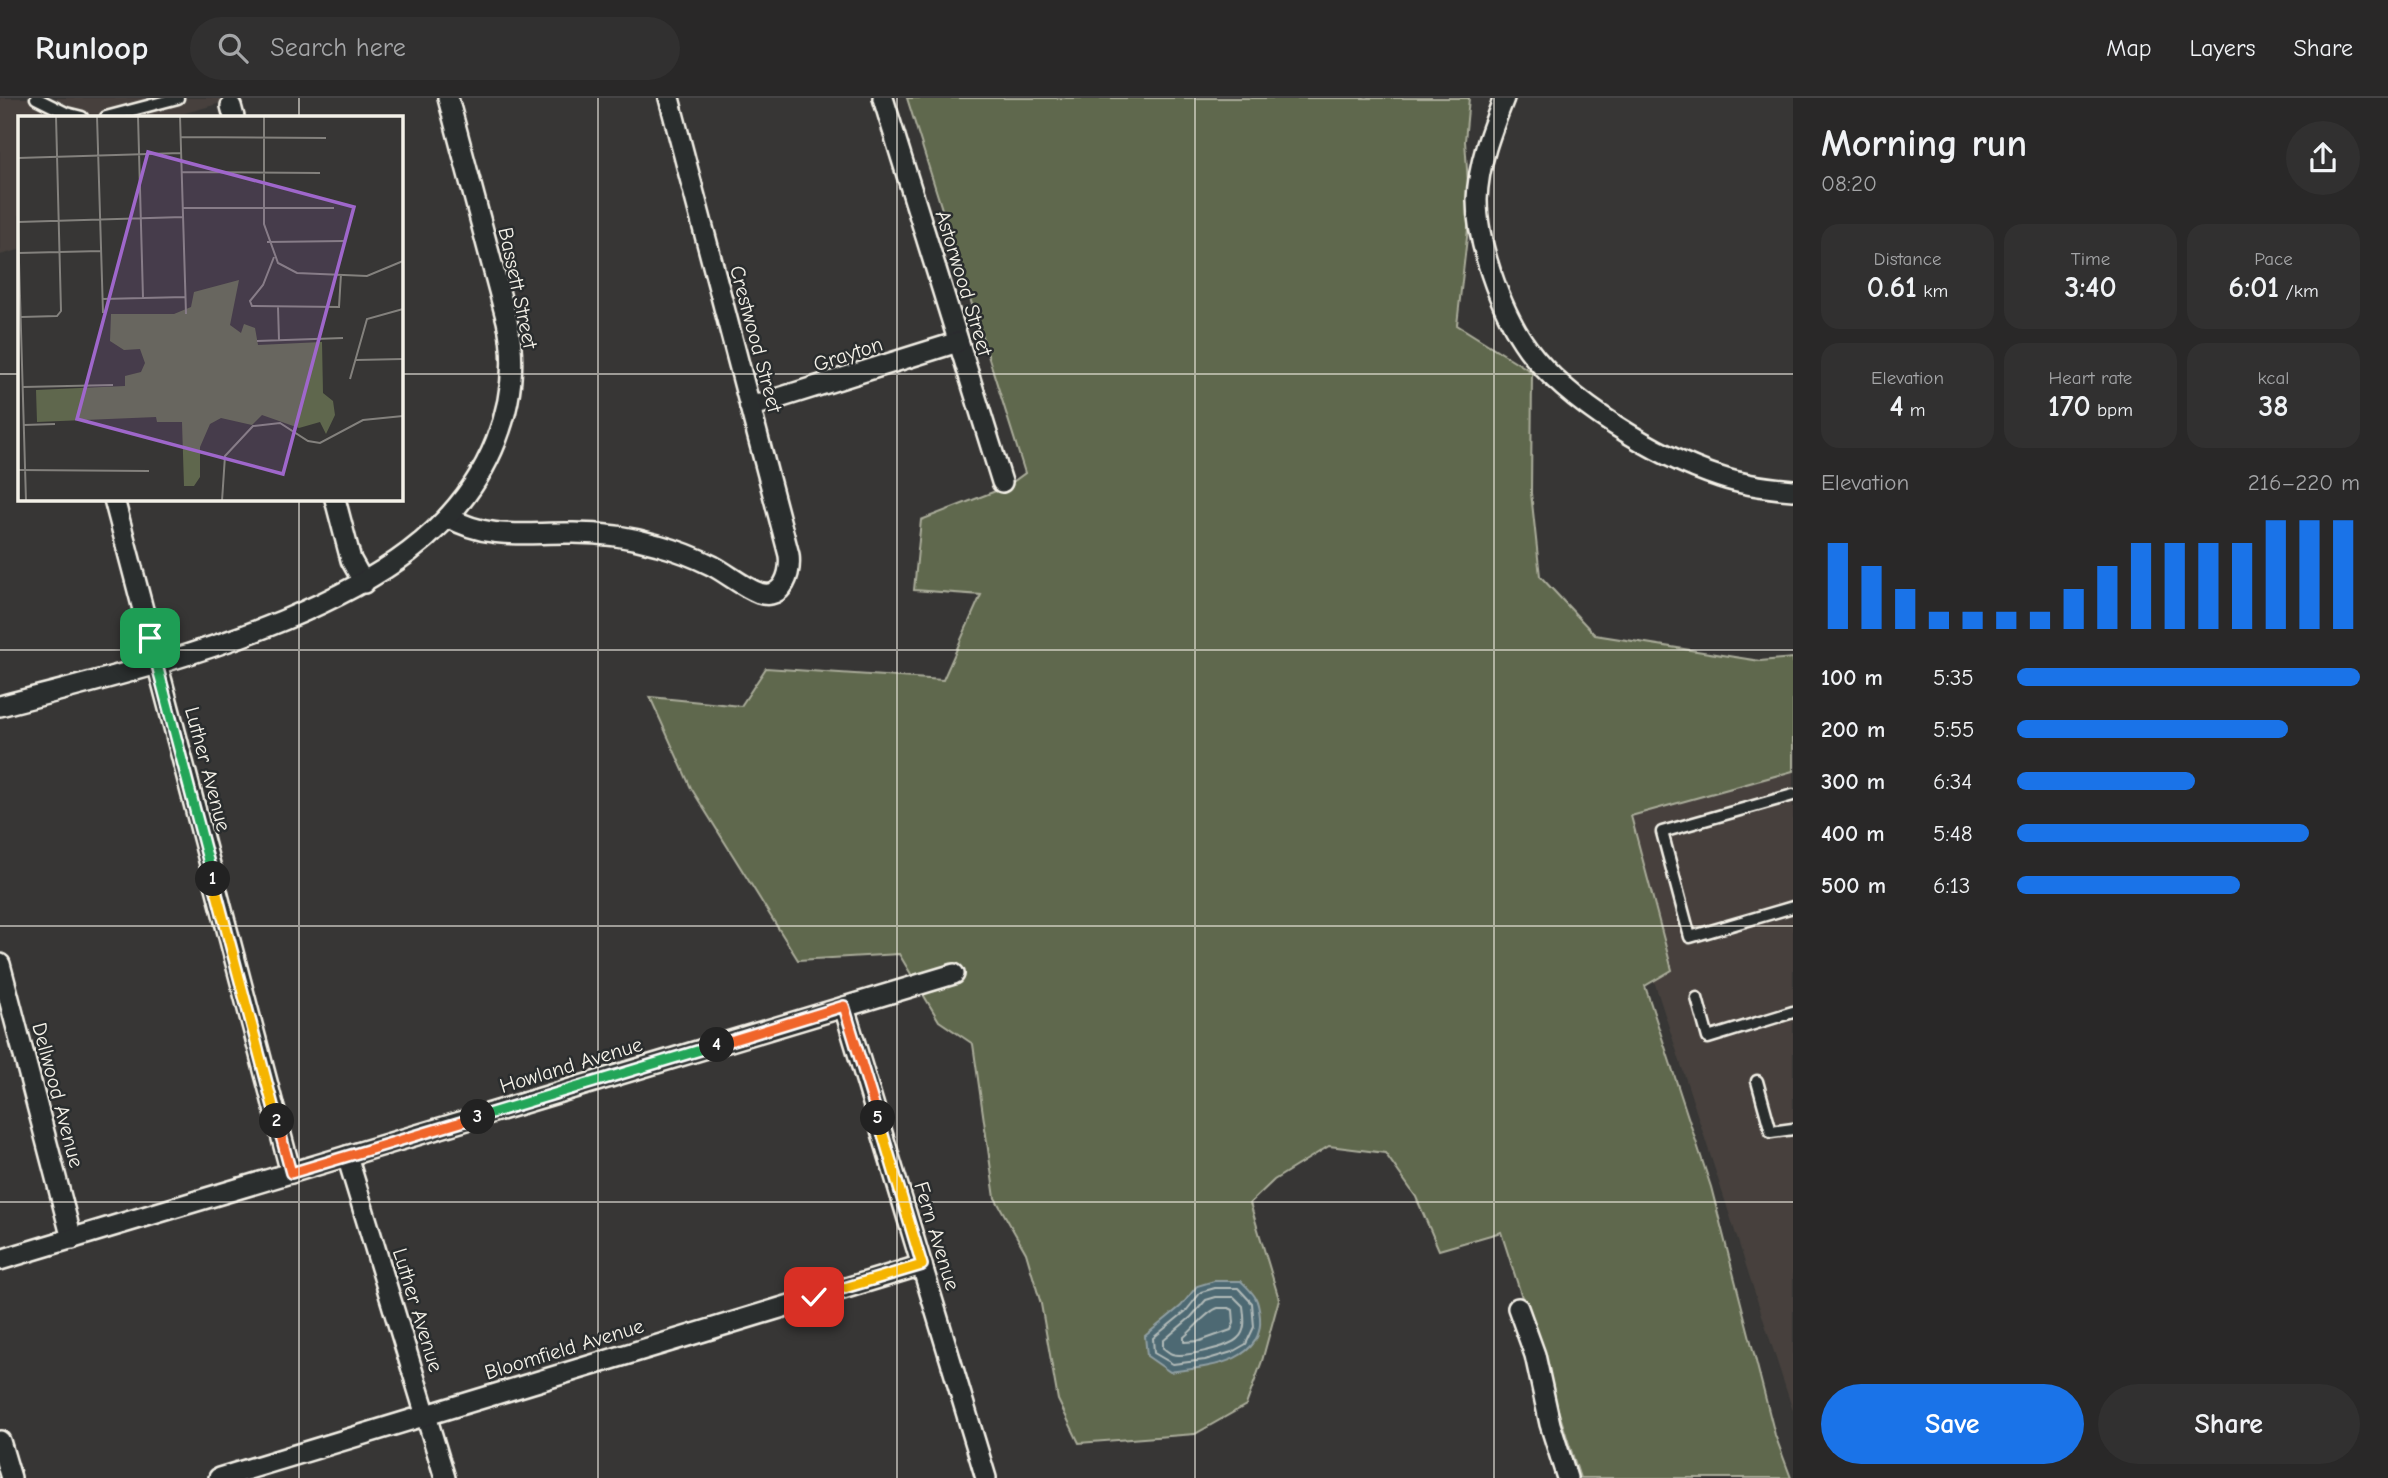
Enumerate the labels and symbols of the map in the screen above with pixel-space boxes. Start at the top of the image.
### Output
inset map [18,116,402,500]
street label: Astorwood Street [930,207,998,360]
street label: Bassett Street [493,225,543,352]
street label: Crestwood Street [725,263,787,416]
street label: Grayton [810,332,886,376]
pin [120,608,180,668]
street label: Luther Avenue [180,704,236,834]
pin: 1 [196,862,230,896]
street label: Dellwood Avenue [27,1020,89,1170]
pin: 4 [700,1028,734,1062]
street label: Howland Avenue [497,1032,645,1098]
pin: 3 [461,1100,496,1134]
pin: 5 [860,1100,896,1136]
pin: 2 [260,1104,294,1138]
street label: Fern Avenue [909,1179,965,1293]
street label: Luther Avenue [388,1245,448,1375]
pin [784,1267,844,1327]
street label: Bloomfield Avenue [482,1313,646,1385]

